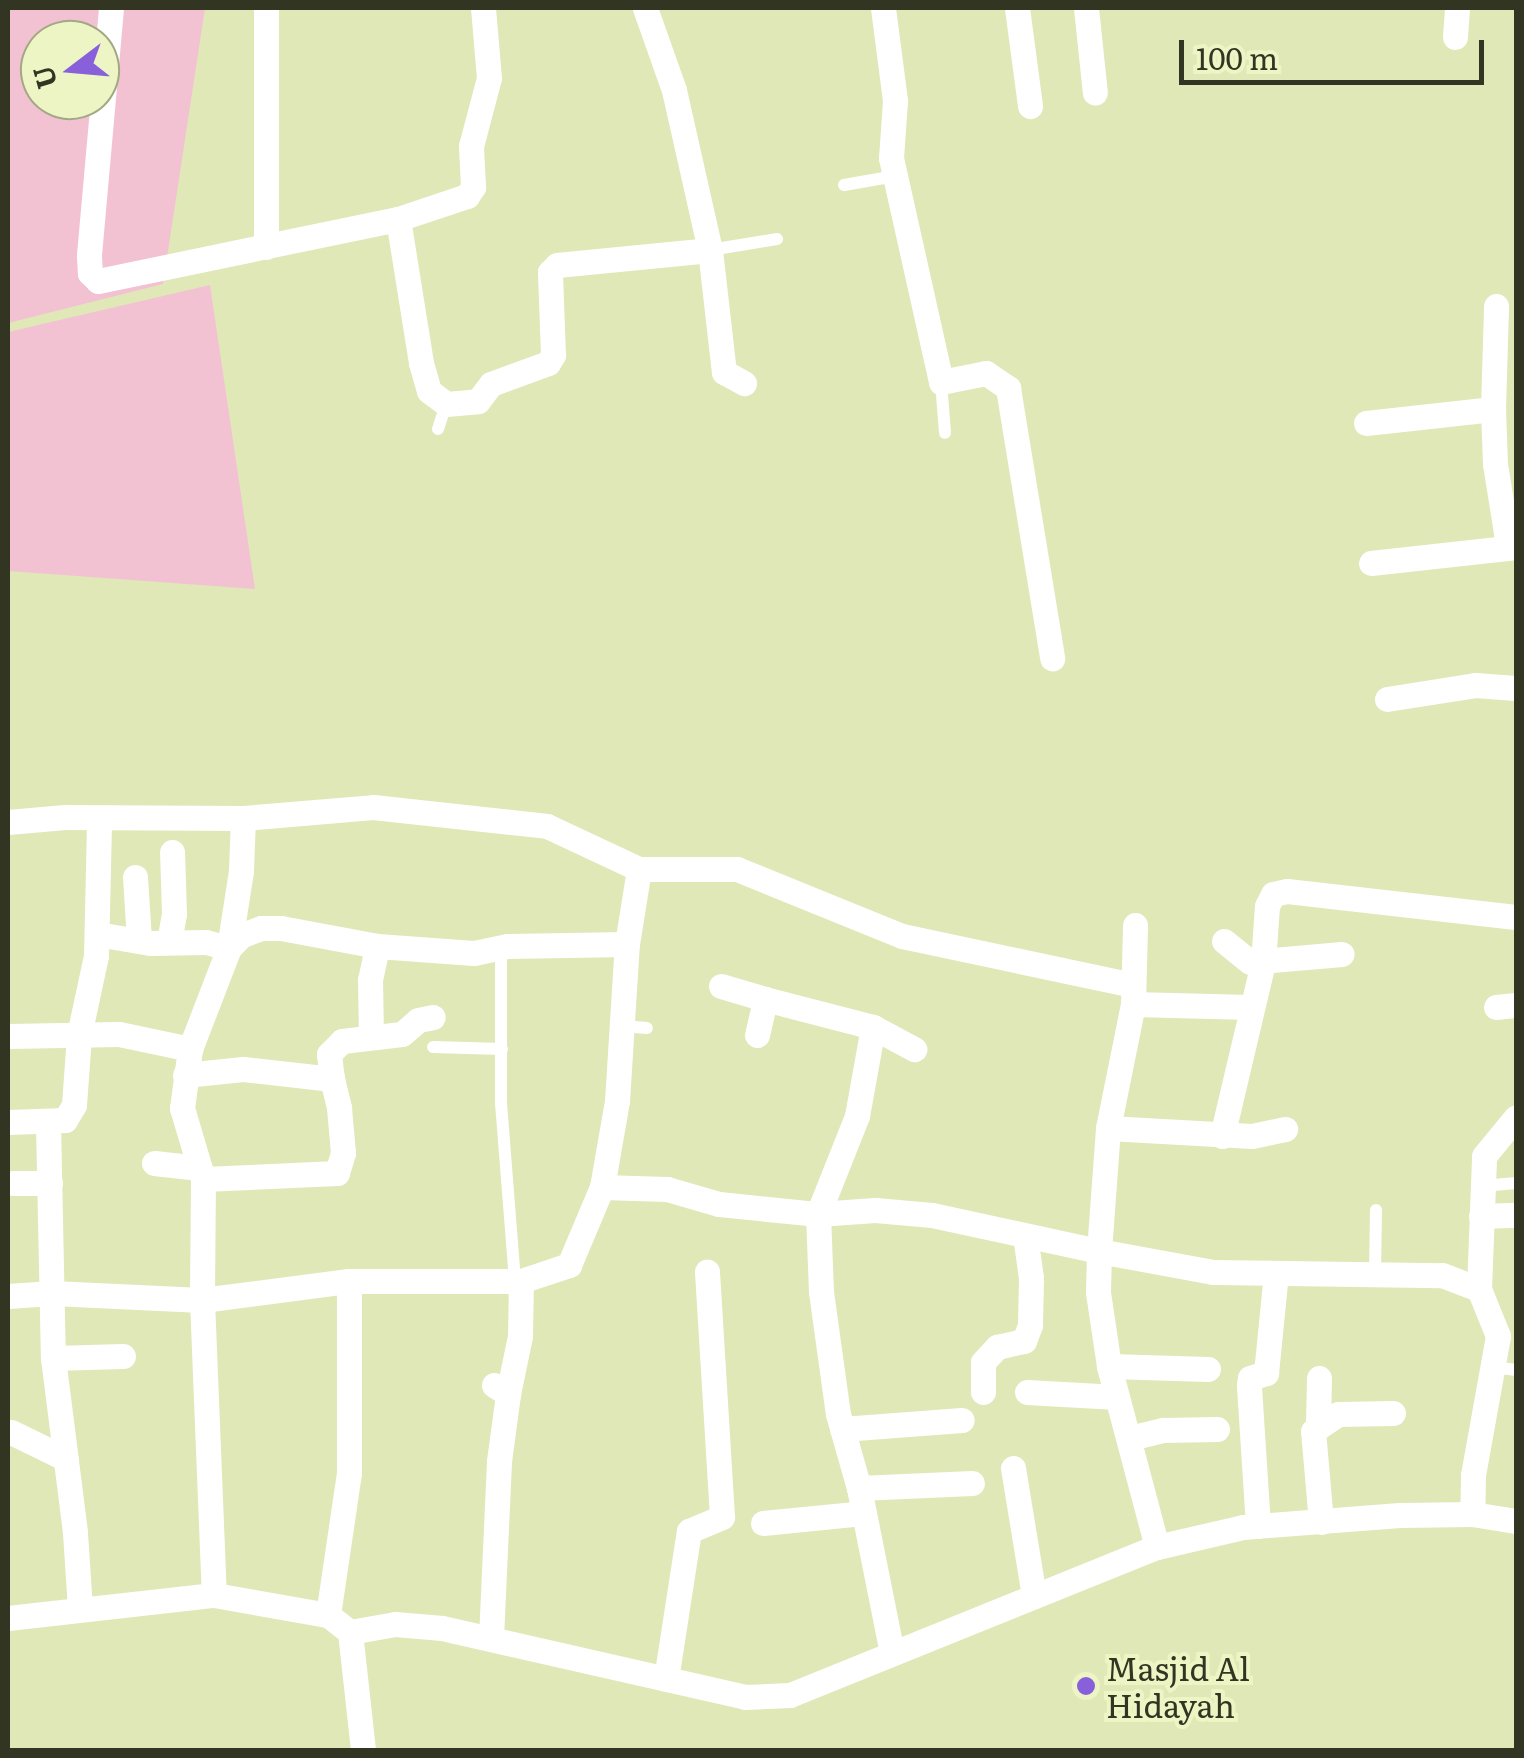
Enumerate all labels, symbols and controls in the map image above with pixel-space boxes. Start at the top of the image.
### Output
north arrow [20,20,120,120]
scale bar [1184,20,1489,82]
text: 100 m [1196,35,1278,79]
text: U [20,61,66,94]
place label: Masjid Al Hidayah [1106,1649,1250,1724]
marker: Masjid Al Hidayah [1075,1675,1097,1697]

